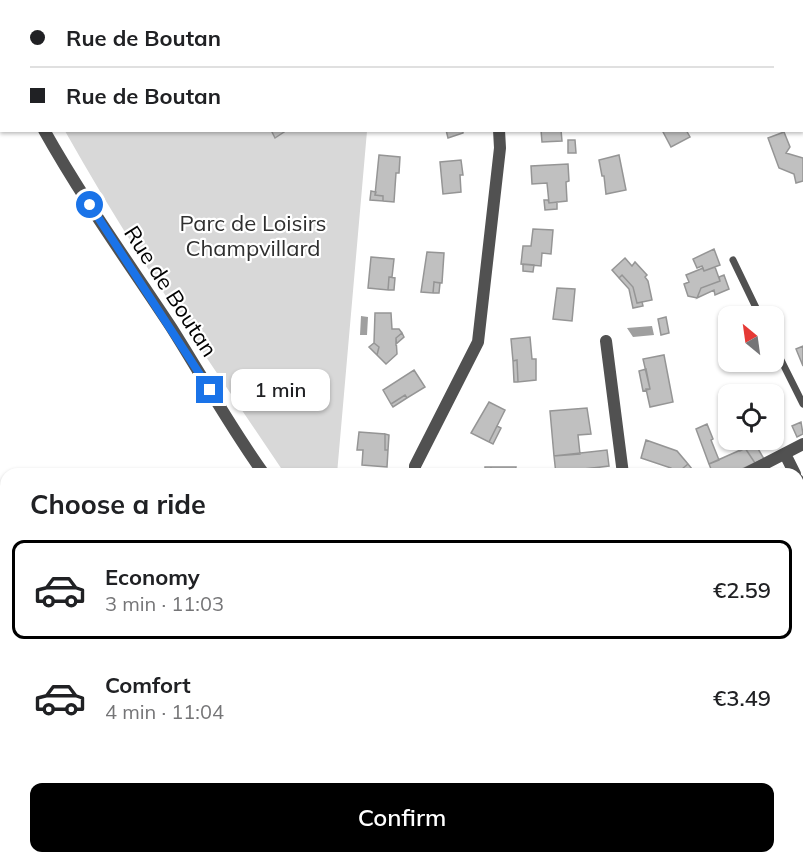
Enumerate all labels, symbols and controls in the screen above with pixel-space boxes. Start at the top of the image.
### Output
text: Rue de Boutan [66,24,221,52]
text: Rue de Boutan [66,82,221,110]
route start [76,191,103,218]
park label: Parc de Loisirs Champvillard [180,209,327,262]
street label: Rue de Boutan [118,220,224,362]
north arrow [718,306,784,372]
map controls [718,306,784,450]
callout: 1 min [231,369,330,411]
route end [196,376,223,403]
text: 1 min [255,377,306,402]
button: locate [718,384,784,450]
text: Choose a ride [30,487,206,521]
icon: car [33,563,87,617]
text: Economy [105,563,200,591]
text: €2.59 [713,576,771,604]
text: 3 min · 11:03 [105,591,224,616]
icon: car [33,671,87,725]
text: Comfort [105,671,191,699]
text: €3.49 [713,684,771,712]
text: 4 min · 11:04 [105,699,224,724]
button: Confirm [30,783,774,852]

